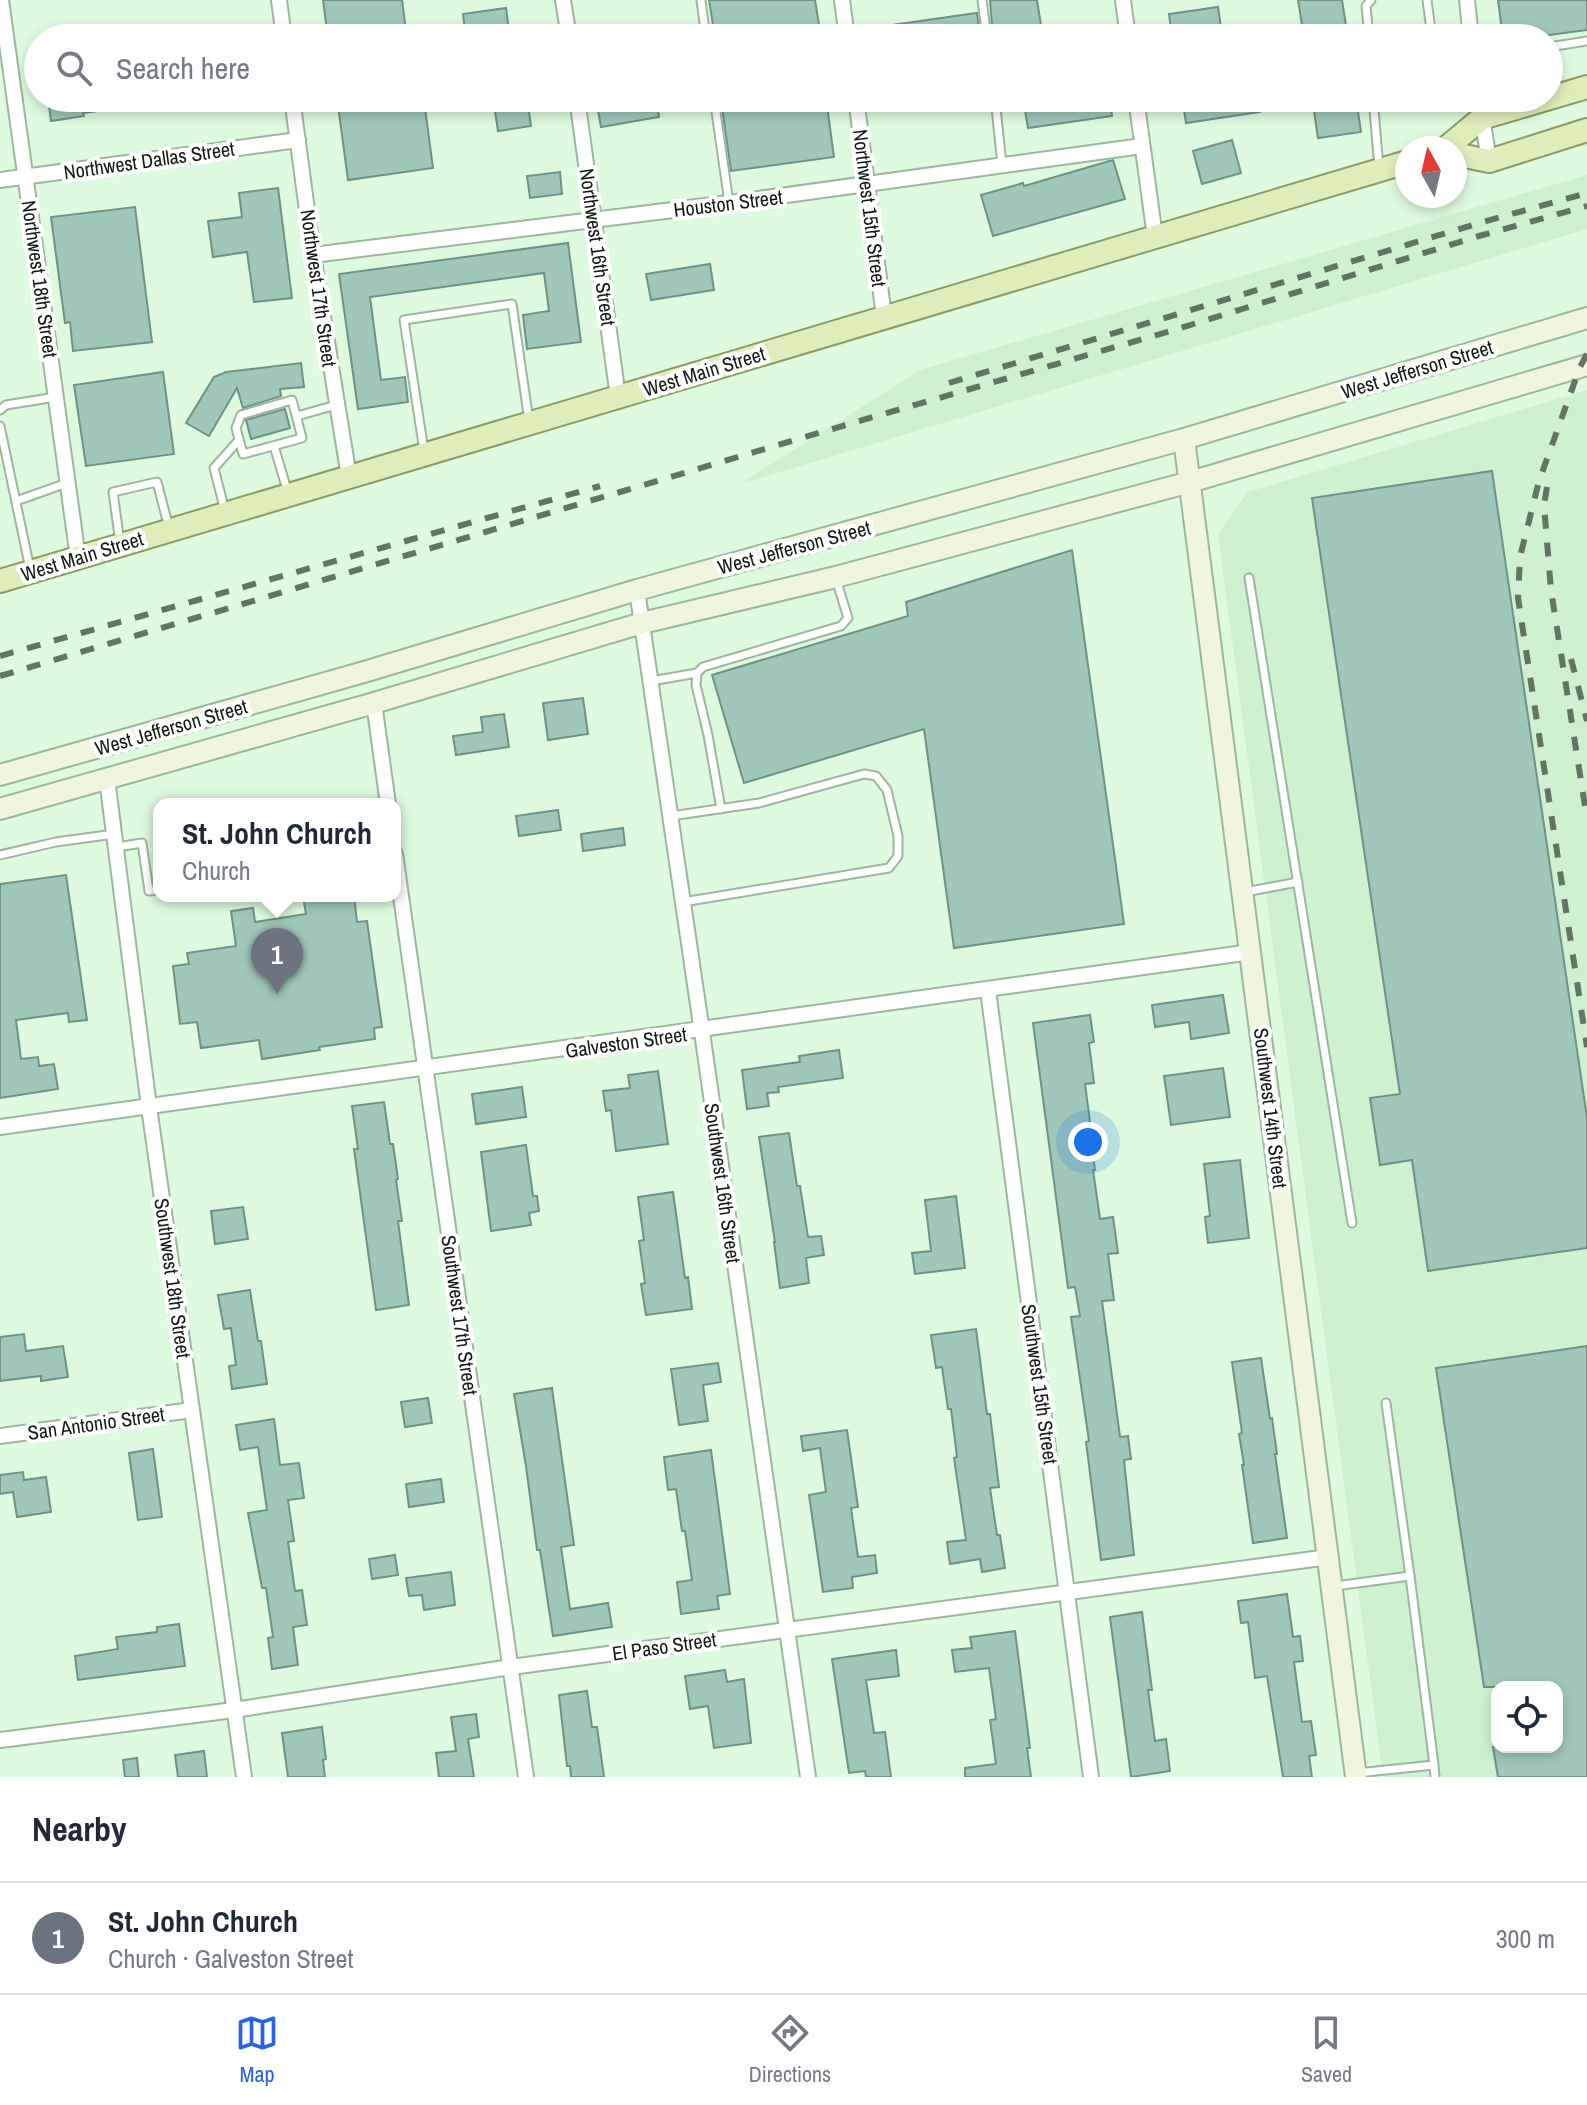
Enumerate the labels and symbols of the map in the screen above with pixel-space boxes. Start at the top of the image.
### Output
street label: Northwest 15th Street [847,128,893,289]
street label: Northwest Dallas Street [62,135,237,185]
north arrow [1395,136,1467,208]
street label: Northwest 16th Street [574,167,622,328]
street label: Houston Street [672,183,784,223]
street label: Northwest 18th Street [16,199,64,360]
street label: Northwest 17th Street [295,208,343,369]
street label: West Jefferson Street [1338,333,1497,405]
street label: West Main Street [640,339,769,402]
street label: West Jefferson Street [715,514,874,580]
street label: West Main Street [18,524,147,587]
street label: West Jefferson Street [92,692,251,762]
pin: 1 [251,928,303,994]
street label: Galveston Street [564,1020,689,1064]
street label: Southwest 14th Street [1248,1026,1294,1190]
street label: Southwest 16th Street [698,1101,748,1265]
your location [1068,1122,1108,1162]
street label: Southwest 18th Street [148,1196,198,1360]
street label: Southwest 17th Street [435,1233,485,1397]
street label: Southwest 15th Street [1015,1302,1065,1466]
street label: San Antonio Street [26,1400,166,1446]
street label: El Paso Street [610,1625,718,1667]

